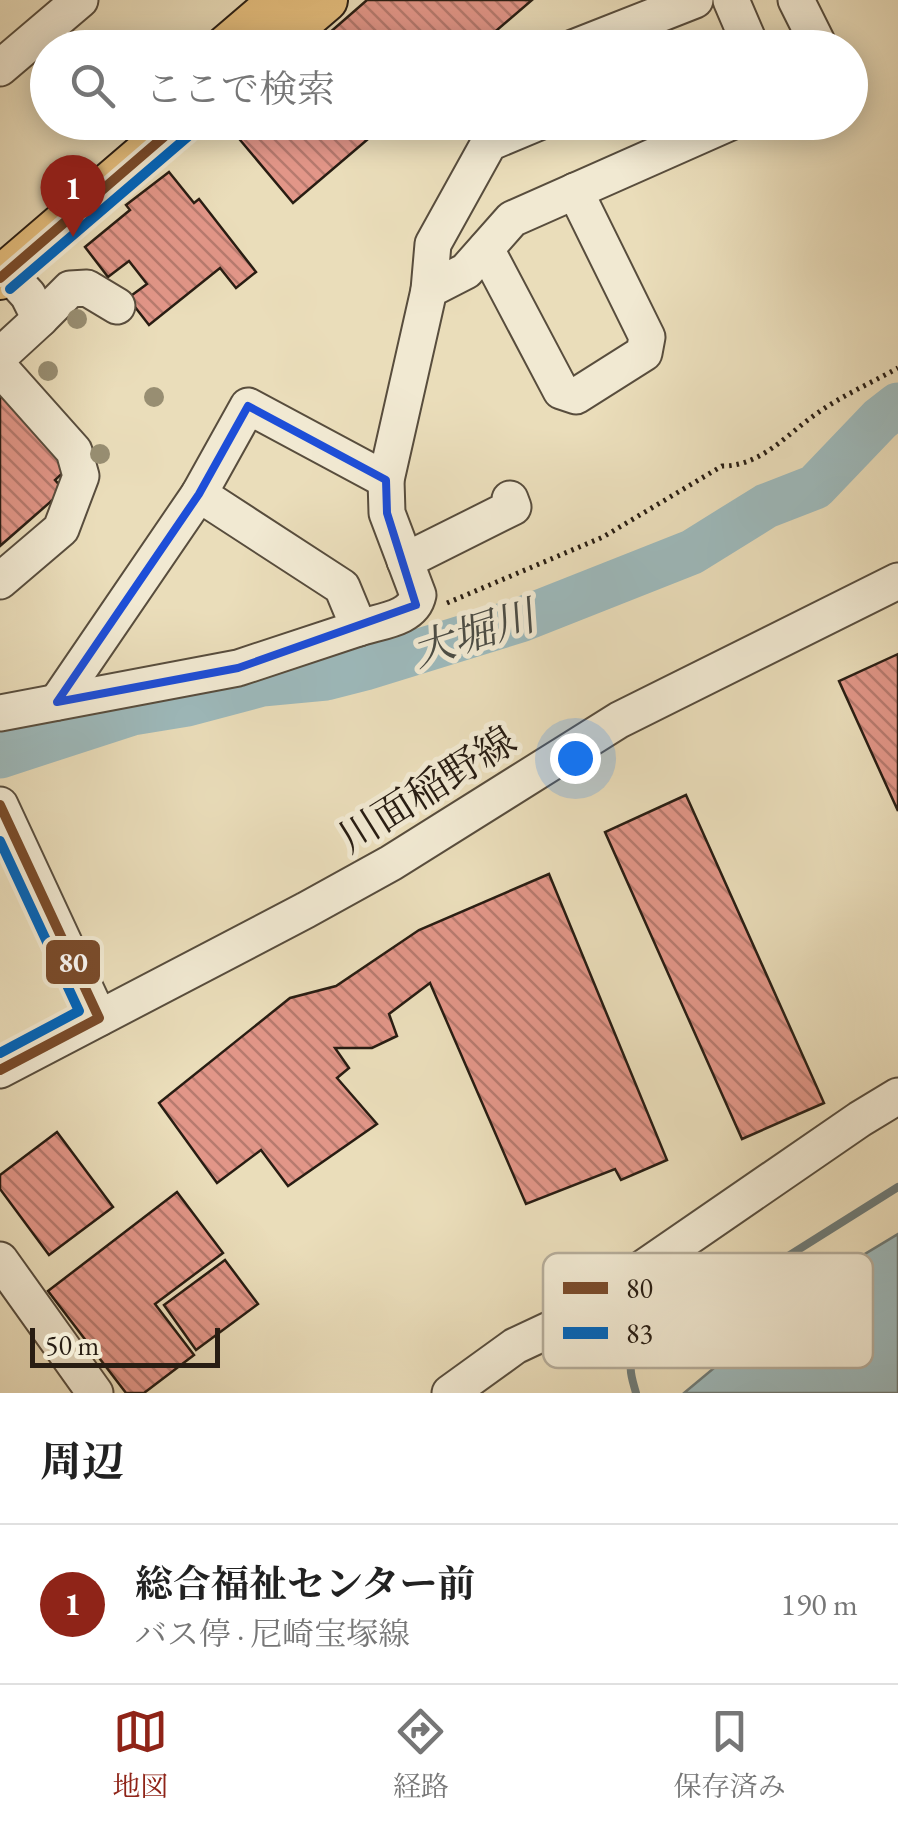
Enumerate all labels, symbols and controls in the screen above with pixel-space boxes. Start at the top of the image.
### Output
search box [30,30,868,140]
icon: search [65,58,120,113]
text: ここで検索 [145,64,335,113]
pin: 1 [40,154,106,237]
water label: 大堀川 [405,587,545,679]
street label: 川面稲野線 [328,714,526,864]
your location [550,733,601,784]
line badge: 80 [44,938,102,986]
text: 80 [58,944,88,980]
legend [543,1253,873,1368]
text: 80 [626,1270,653,1306]
text: 83 [626,1315,653,1351]
scale bar [30,1323,220,1368]
text: 50 m [45,1327,99,1363]
text: 周辺 [40,1434,124,1489]
text: 総合福祉センター前 [135,1559,475,1608]
text: 1 [64,1583,81,1625]
text: 190 m [781,1583,858,1625]
text: バス停 · 尼崎宝塚線 [135,1613,410,1655]
tab: 地図 [112,1704,168,1804]
tab: 経路 [393,1704,449,1804]
tab: 保存済み [674,1704,786,1804]

